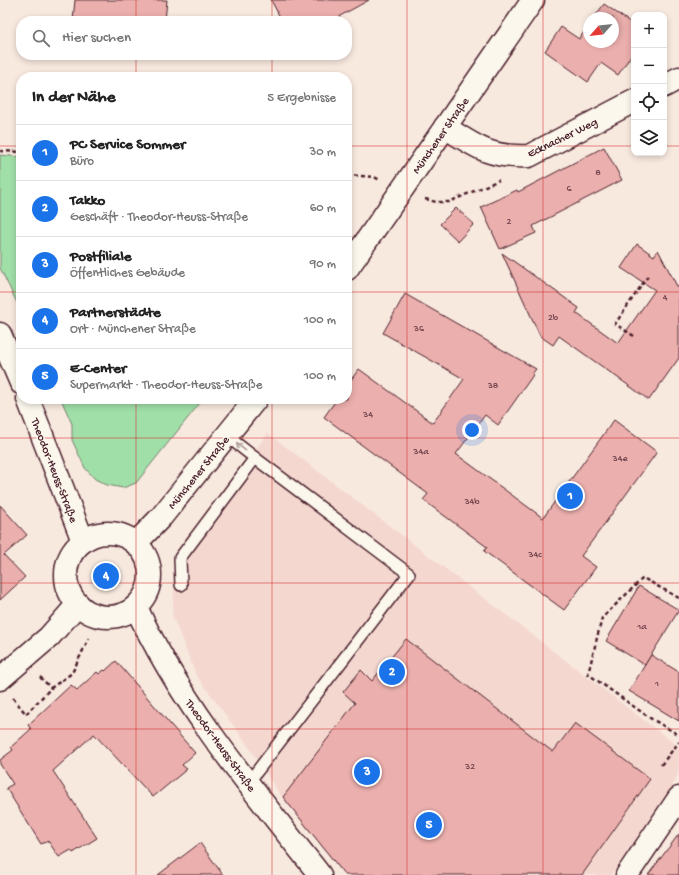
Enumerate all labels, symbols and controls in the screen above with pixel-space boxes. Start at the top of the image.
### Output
north arrow [583,12,619,48]
map controls [631,12,667,156]
button: + [631,12,667,48]
search box [16,16,352,60]
icon: search [30,27,52,49]
text: Hier suchen [62,29,131,47]
button: − [631,48,667,84]
button: locate [631,84,667,120]
text: In der Nähe [32,88,115,108]
text: 5 Ergebnisse [267,91,336,106]
street label: Münchener Straße [410,95,474,177]
street label: Ecknacher Weg [526,116,600,162]
button: layers [631,120,667,156]
text: PC Service Sommer [70,136,185,154]
text: 1 [42,145,48,160]
text: 30 m [310,145,336,160]
text: Büro [70,154,94,169]
house number: 8 [595,167,601,179]
house number: 6 [566,183,572,195]
text: Takko [70,192,105,210]
text: 2 [42,201,48,216]
text: 60 m [310,201,336,216]
text: Geschäft · Theodor-Heuss-Straße [70,210,248,225]
house number: 2 [507,216,512,228]
text: Postfiliale [70,248,131,266]
text: 3 [42,257,48,272]
text: 90 m [310,257,336,272]
text: Öffentliches Gebäude [70,266,185,281]
house number: 4 [663,292,668,304]
text: Partnerstädte [70,304,161,322]
house number: 2b [548,312,559,324]
text: 4 [42,313,48,328]
text: 100 m [304,313,336,328]
text: Ort · Münchener Straße [70,322,196,337]
house number: 36 [413,323,425,335]
text: E-Center [70,360,126,378]
text: 5 [42,369,48,384]
text: 100 m [304,369,336,384]
text: Supermarkt · Theodor-Heuss-Straße [70,378,262,393]
house number: 38 [487,380,499,392]
house number: 34 [362,409,373,421]
street label: Theodor-Heuss-Straße [26,416,80,526]
your location [462,420,482,440]
street label: Münchener Straße [166,433,234,513]
one-way arrow [235,443,246,451]
house number: 34a [412,446,429,458]
house number: 34e [611,453,628,465]
pin: 1 [557,481,583,511]
house number: 34b [463,496,480,508]
house number: 34c [527,549,542,561]
pin: 4 [93,561,119,591]
house number: 1a [636,621,647,633]
pin: 2 [379,657,405,687]
house number: 1 [654,678,659,690]
street label: Theodor-Heuss-Straße [181,696,258,796]
pin: 3 [354,757,380,787]
house number: 32 [464,761,475,773]
pin: 5 [416,810,442,840]

